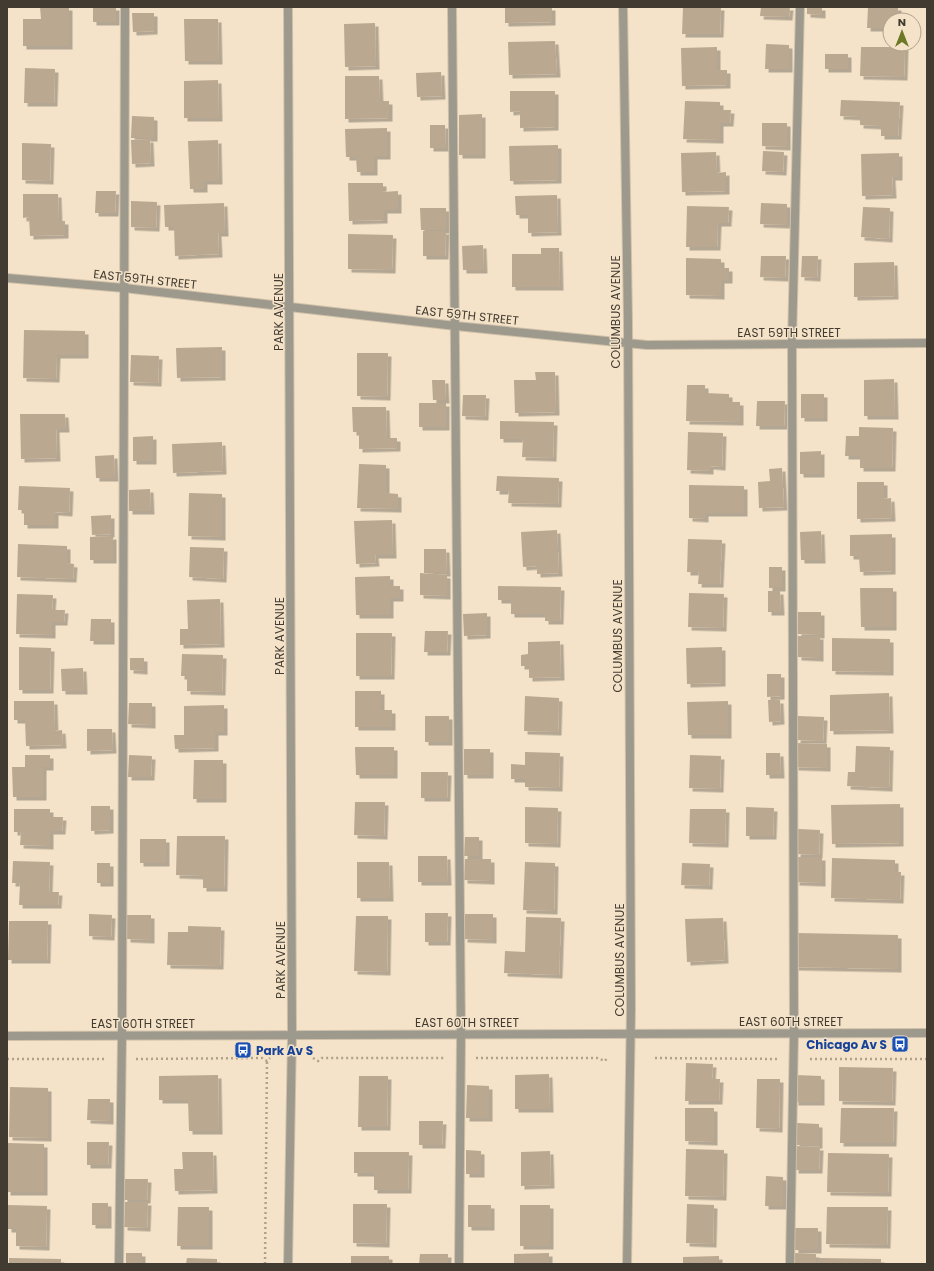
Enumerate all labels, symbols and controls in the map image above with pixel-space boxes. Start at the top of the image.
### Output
north arrow [882,12,922,52]
text: N [898,14,906,30]
street label: COLUMBUS AVENUE [607,255,624,369]
street label: EAST 59TH STREET [93,265,198,293]
street label: PARK AVENUE [270,273,287,351]
street label: EAST 59TH STREET [415,301,520,329]
street label: EAST 59TH STREET [737,324,841,341]
street label: COLUMBUS AVENUE [609,579,626,693]
street label: PARK AVENUE [271,597,288,675]
street label: COLUMBUS AVENUE [611,903,628,1017]
street label: PARK AVENUE [272,921,289,999]
street label: EAST 60TH STREET [739,1013,843,1030]
street label: EAST 60TH STREET [415,1014,519,1031]
street label: EAST 60TH STREET [91,1015,195,1032]
bus stop icon: Chicago Av S [890,1034,910,1054]
place label: Chicago Av S [806,1036,887,1053]
bus stop icon: Park Av S [233,1040,253,1060]
place label: Park Av S [256,1042,313,1059]

